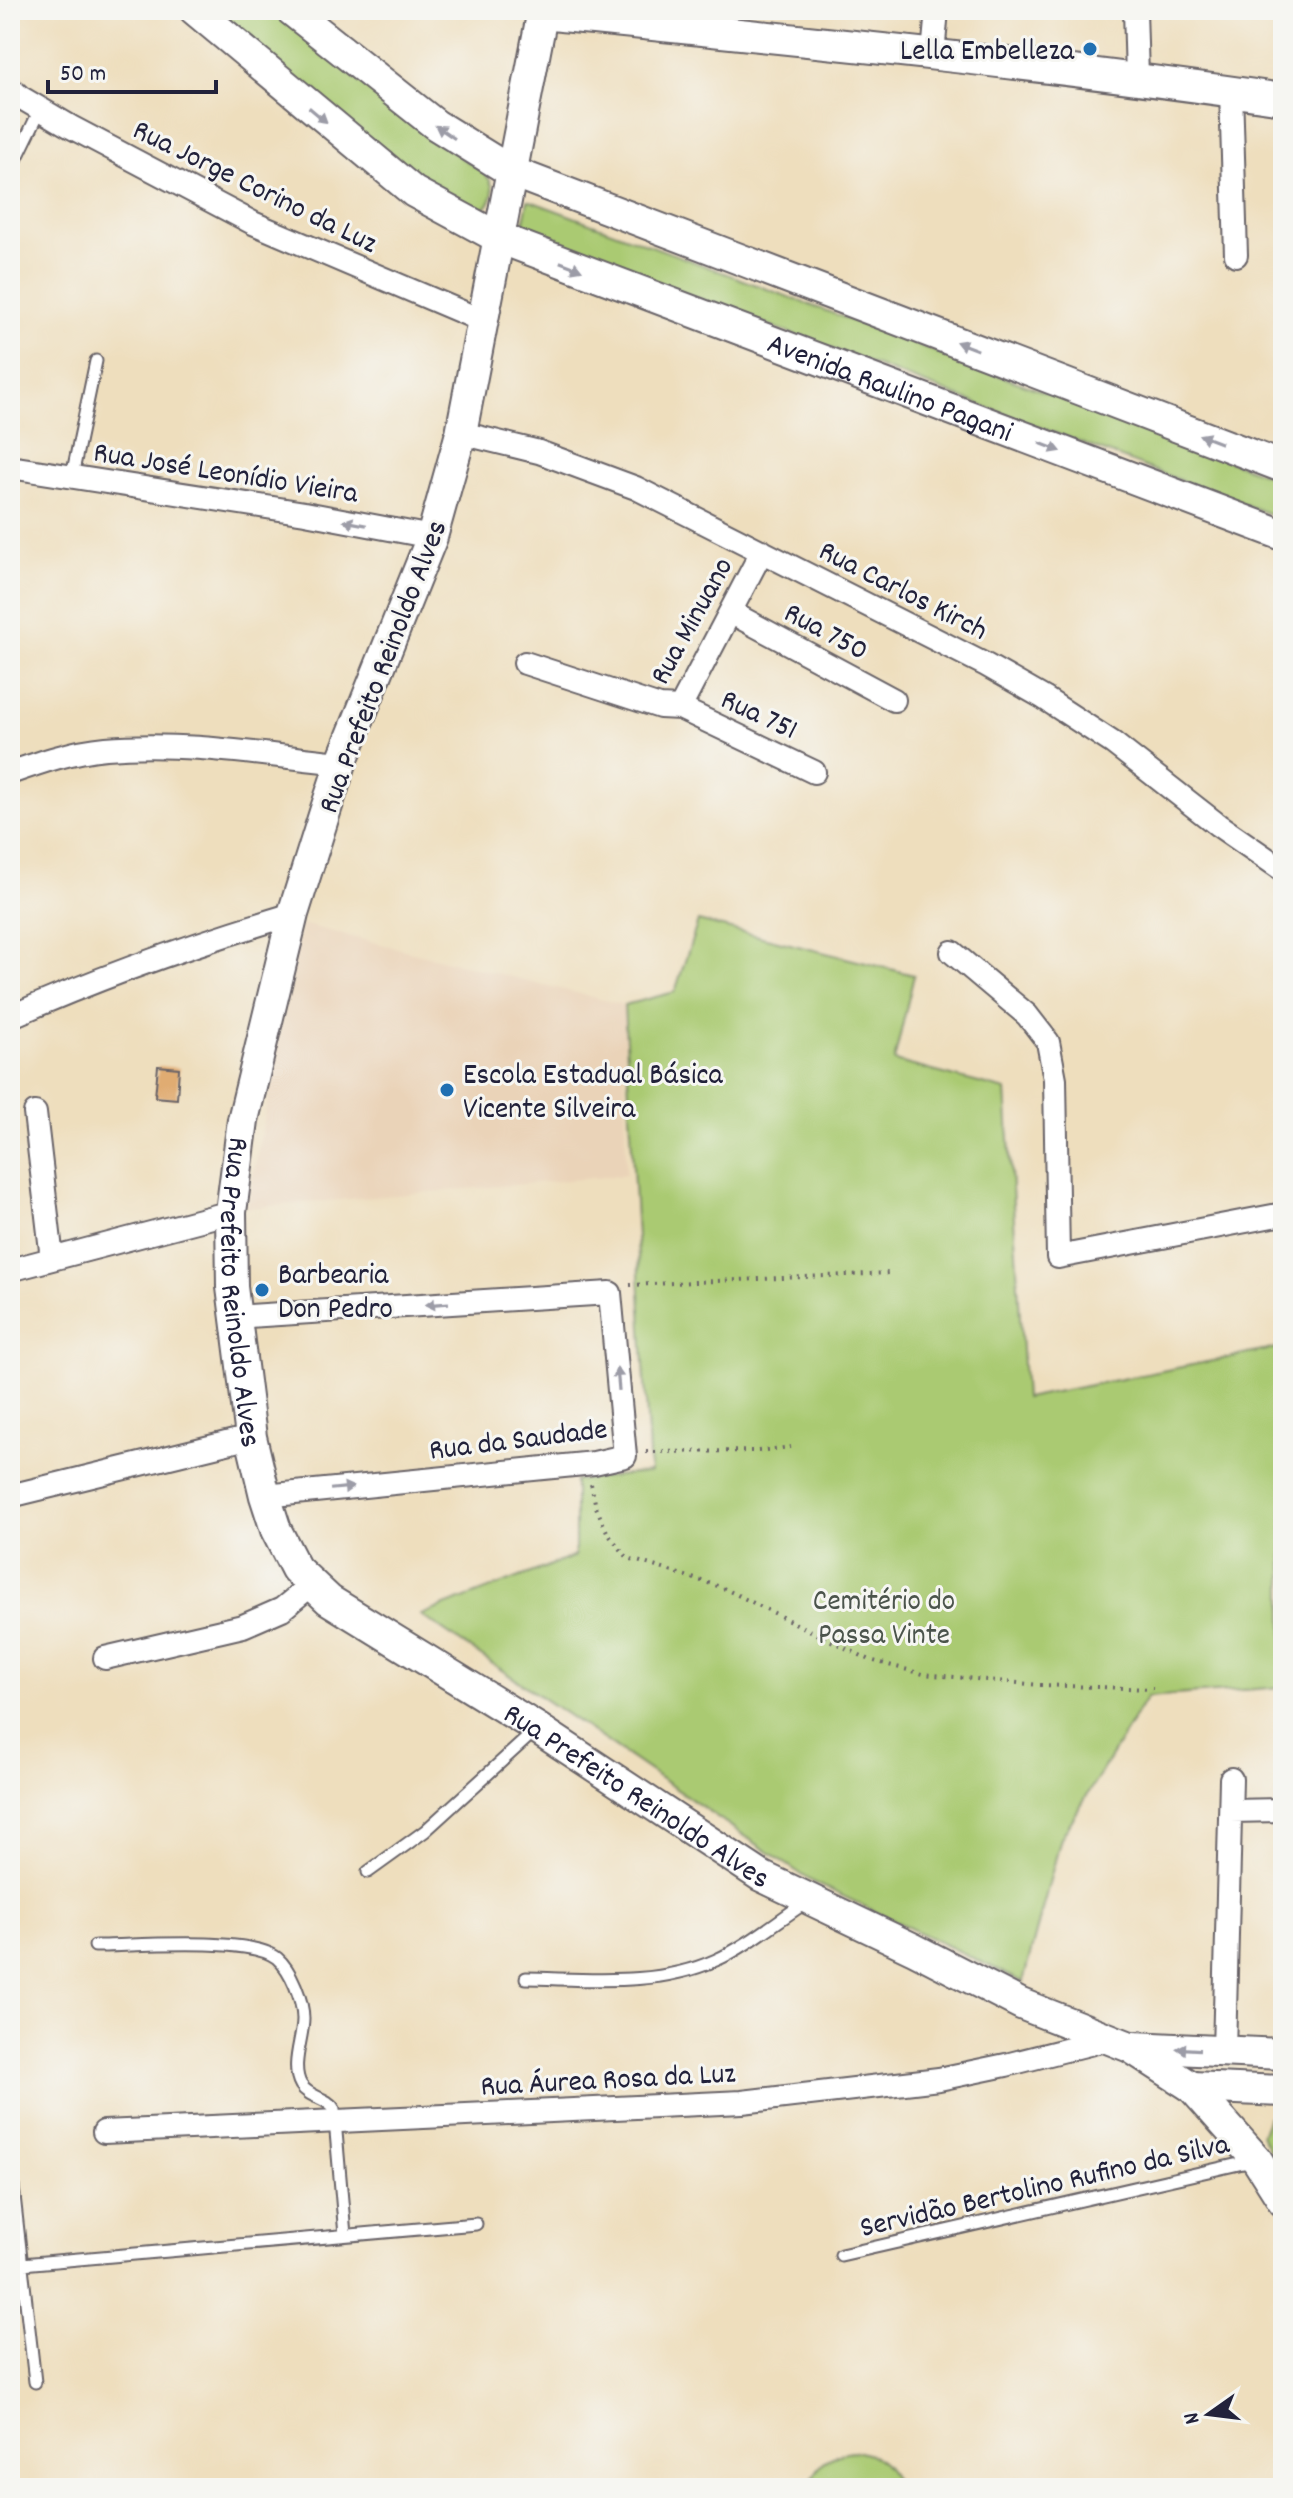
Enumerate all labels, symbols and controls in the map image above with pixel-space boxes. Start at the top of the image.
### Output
place label: Lella Embelleza [900,32,1075,75]
marker: Lella Embelleza [1081,40,1099,58]
scale bar [48,44,216,94]
text: 50 m [60,58,106,92]
one-way arrow [308,106,328,123]
street label: Rua Jorge Corino da Luz [124,111,384,267]
one-way arrow [435,124,456,139]
one-way arrow [560,260,584,273]
street label: Avenida Raulino Pagani [760,324,1018,457]
one-way arrow [955,339,979,352]
one-way arrow [1198,432,1222,445]
street label: Rua José Leonídio Vieira [90,433,361,518]
one-way arrow [1038,441,1062,454]
street label: Rua Prefeito Reinoldo Alves [309,515,461,820]
one-way arrow [342,516,367,528]
street label: Rua Carlos Kirch [810,532,994,654]
street label: Rua Minuano [641,551,747,694]
street label: Rua 750 [775,594,875,674]
street label: Rua 751 [713,681,804,754]
place label: Escola Estadual Básica Vicente Silveira [463,1056,724,1133]
marker: Escola Estadual Básica Vicente Silveira [438,1081,456,1099]
street label: Rua Prefeito Reinoldo Alves [205,1134,270,1452]
place label: Barbearia Don Pedro [278,1256,393,1333]
marker: Barbearia Don Pedro [253,1281,271,1299]
one-way arrow [424,1298,449,1311]
one-way arrow [611,1366,624,1391]
street label: Rua da Saudade [427,1410,610,1475]
one-way arrow [330,1482,355,1495]
park label: Cemitério do Passa Vinte [813,1582,955,1659]
street label: Rua Prefeito Reinoldo Alves [493,1695,775,1903]
one-way arrow [1175,2043,1200,2056]
street label: Rua Áurea Rosa da Luz [480,2054,737,2111]
street label: Servidão Bertolino Rufino da Silva [856,2125,1235,2252]
north arrow [1169,2374,1249,2454]
text: N [1177,2409,1209,2427]

